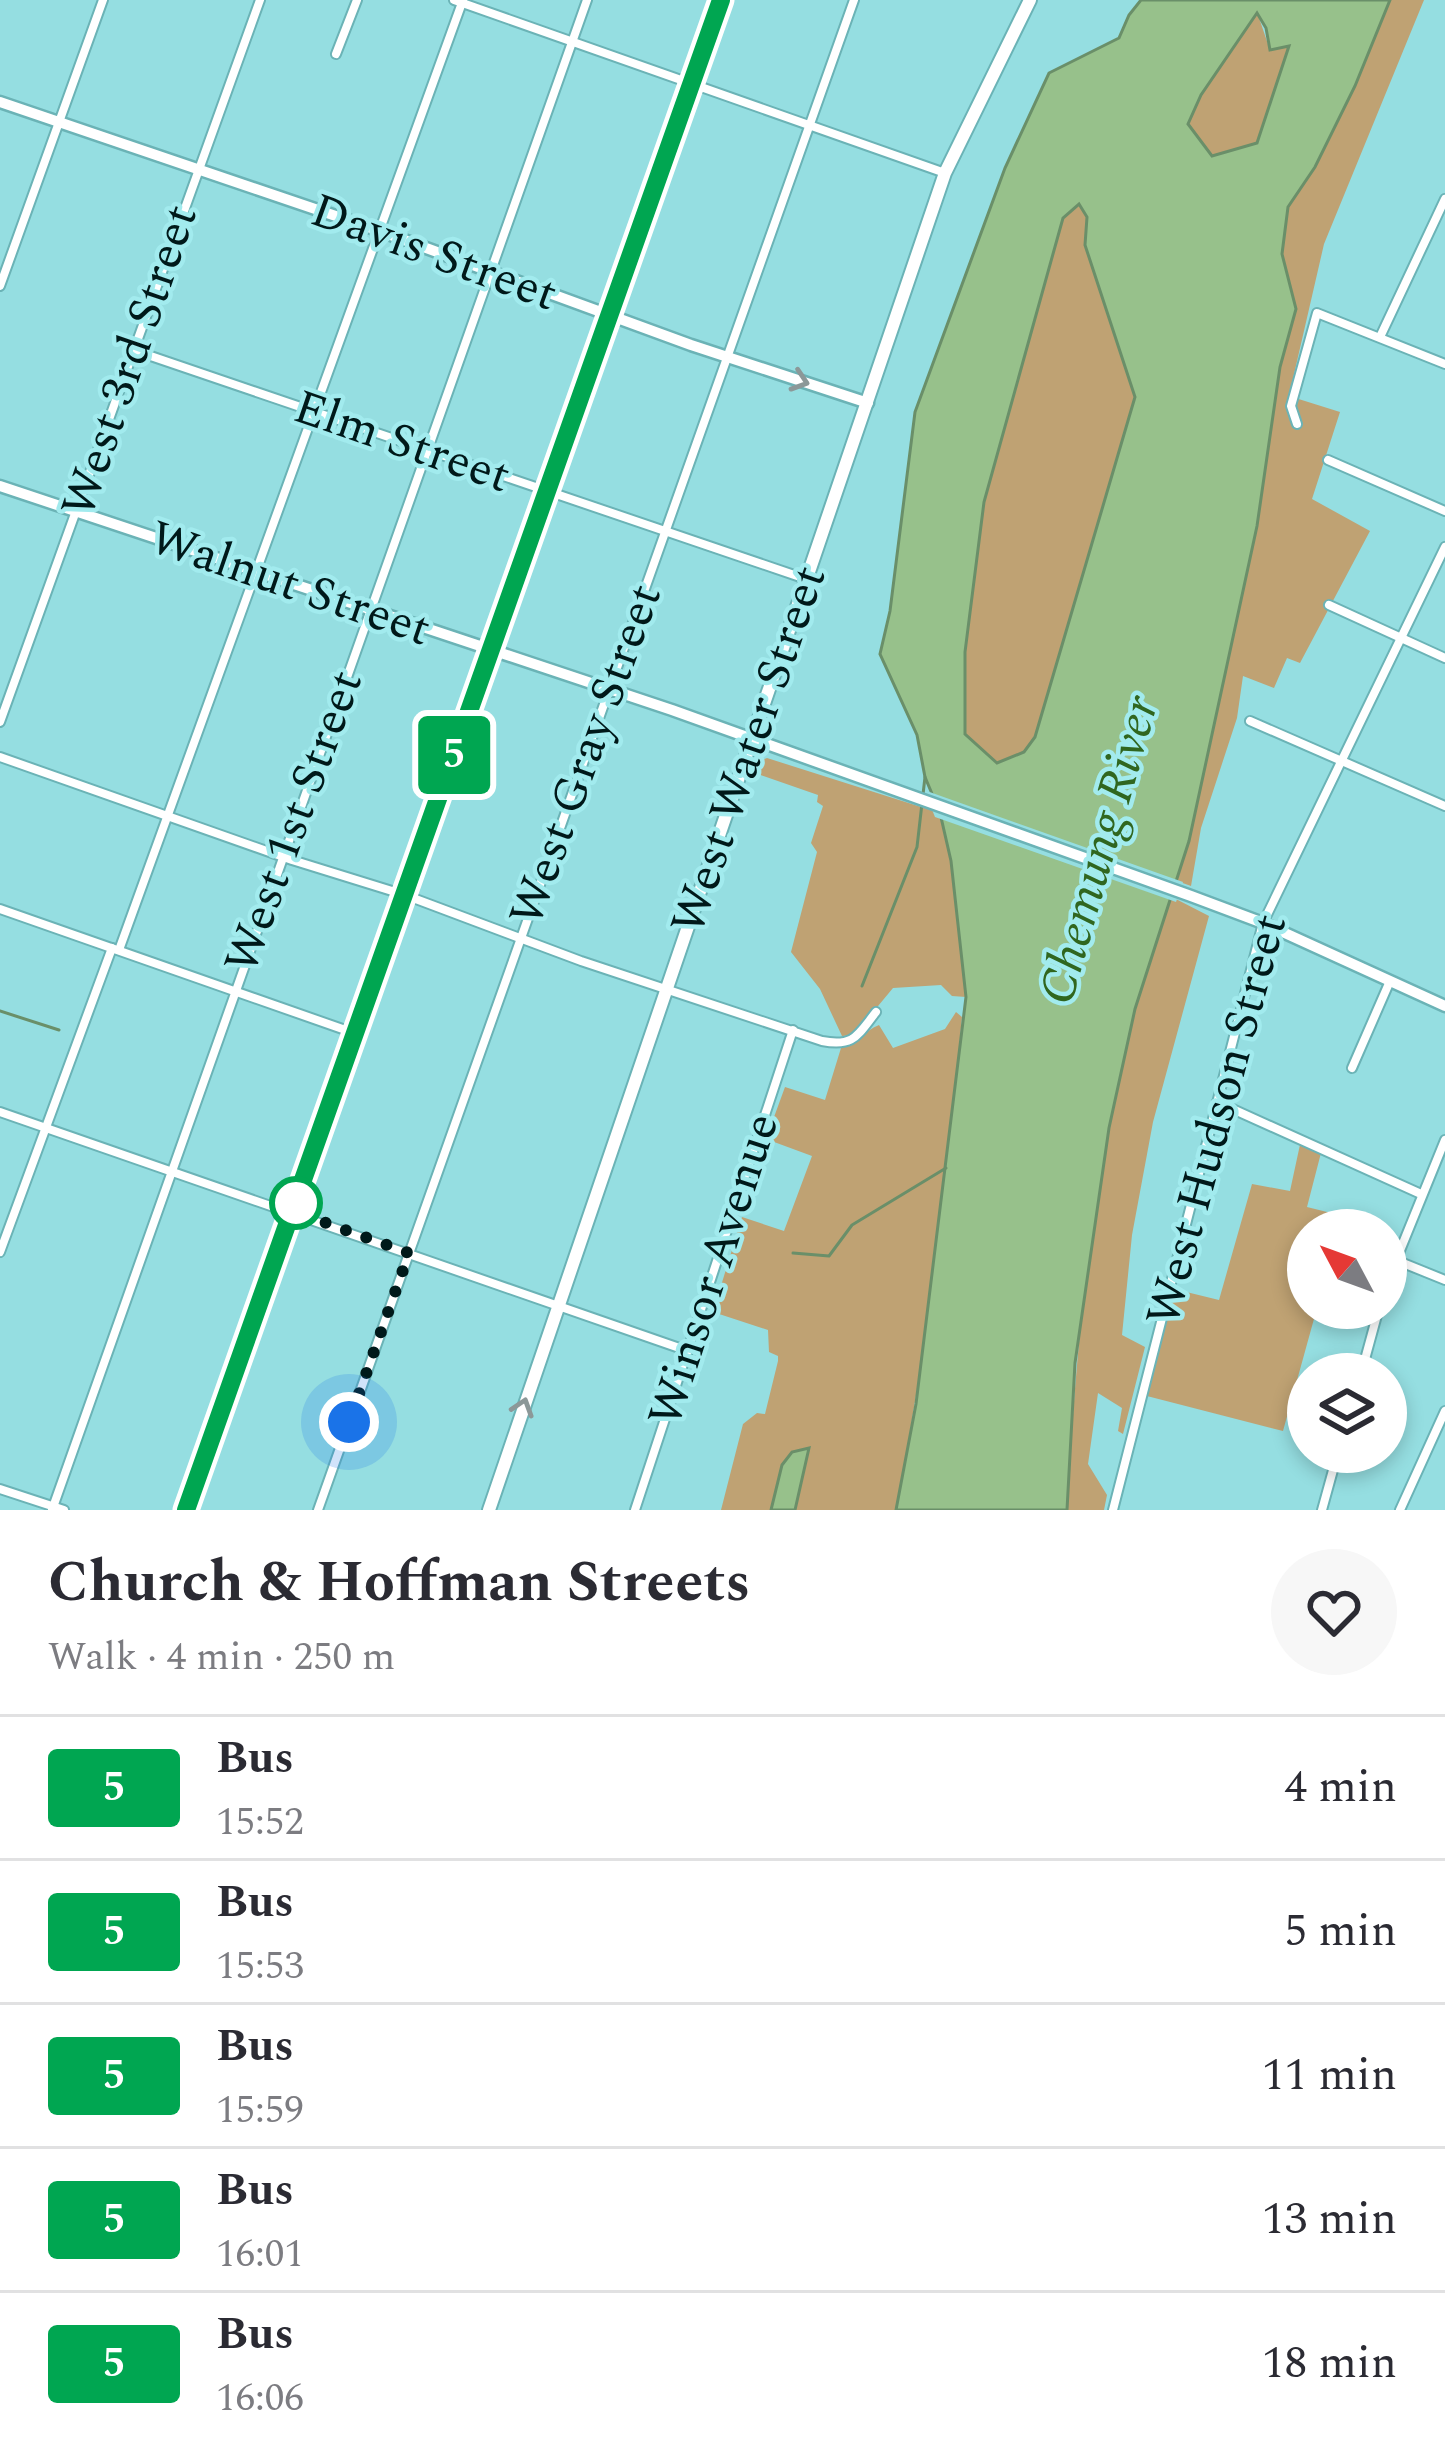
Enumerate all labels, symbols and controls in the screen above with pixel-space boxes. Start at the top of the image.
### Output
street label: Davis Street [301,175,567,331]
street label: West 3rd Street [42,195,218,527]
one-way arrow [789,366,810,391]
street label: Elm Street [284,371,520,513]
street label: Walnut Street [139,502,441,666]
street label: West Water Street [652,556,846,944]
street label: West Gray Street [490,574,682,936]
street label: West 1st Street [205,660,383,984]
water label: Chemung River [1019,686,1181,1014]
line badge: 5 [415,716,493,794]
text: 5 [442,723,466,786]
street label: West Hudson Street [1127,906,1307,1334]
street label: Winsor Avenue [629,1104,799,1436]
unlabelled marker [271,1178,321,1228]
north arrow [1287,1209,1407,1329]
map controls [1287,1209,1407,1473]
button: layers [1287,1353,1407,1473]
your location [319,1392,379,1452]
one-way arrow [509,1397,534,1418]
text: Church & Hoffman Streets [48,1540,750,1626]
button: heart [1271,1549,1397,1675]
text: Walk · 4 min · 250 m [48,1628,395,1687]
text: Bus [216,1724,294,1793]
text: 4 min [1284,1753,1397,1822]
text: 5 [102,1756,126,1819]
text: 15:52 [216,1793,304,1852]
text: Bus [216,1868,294,1937]
text: 5 min [1284,1897,1397,1966]
text: 5 [102,1900,126,1963]
text: 15:53 [216,1937,304,1996]
text: Bus [216,2012,294,2081]
text: 11 min [1262,2041,1397,2110]
text: 5 [102,2044,126,2107]
text: 15:59 [216,2081,304,2140]
text: Bus [216,2156,294,2225]
text: 13 min [1262,2185,1397,2254]
text: 5 [102,2188,126,2251]
text: 16:01 [216,2225,304,2284]
text: Bus [216,2300,294,2369]
text: 18 min [1262,2329,1397,2398]
text: 5 [102,2332,126,2395]
text: 16:06 [216,2369,304,2428]

